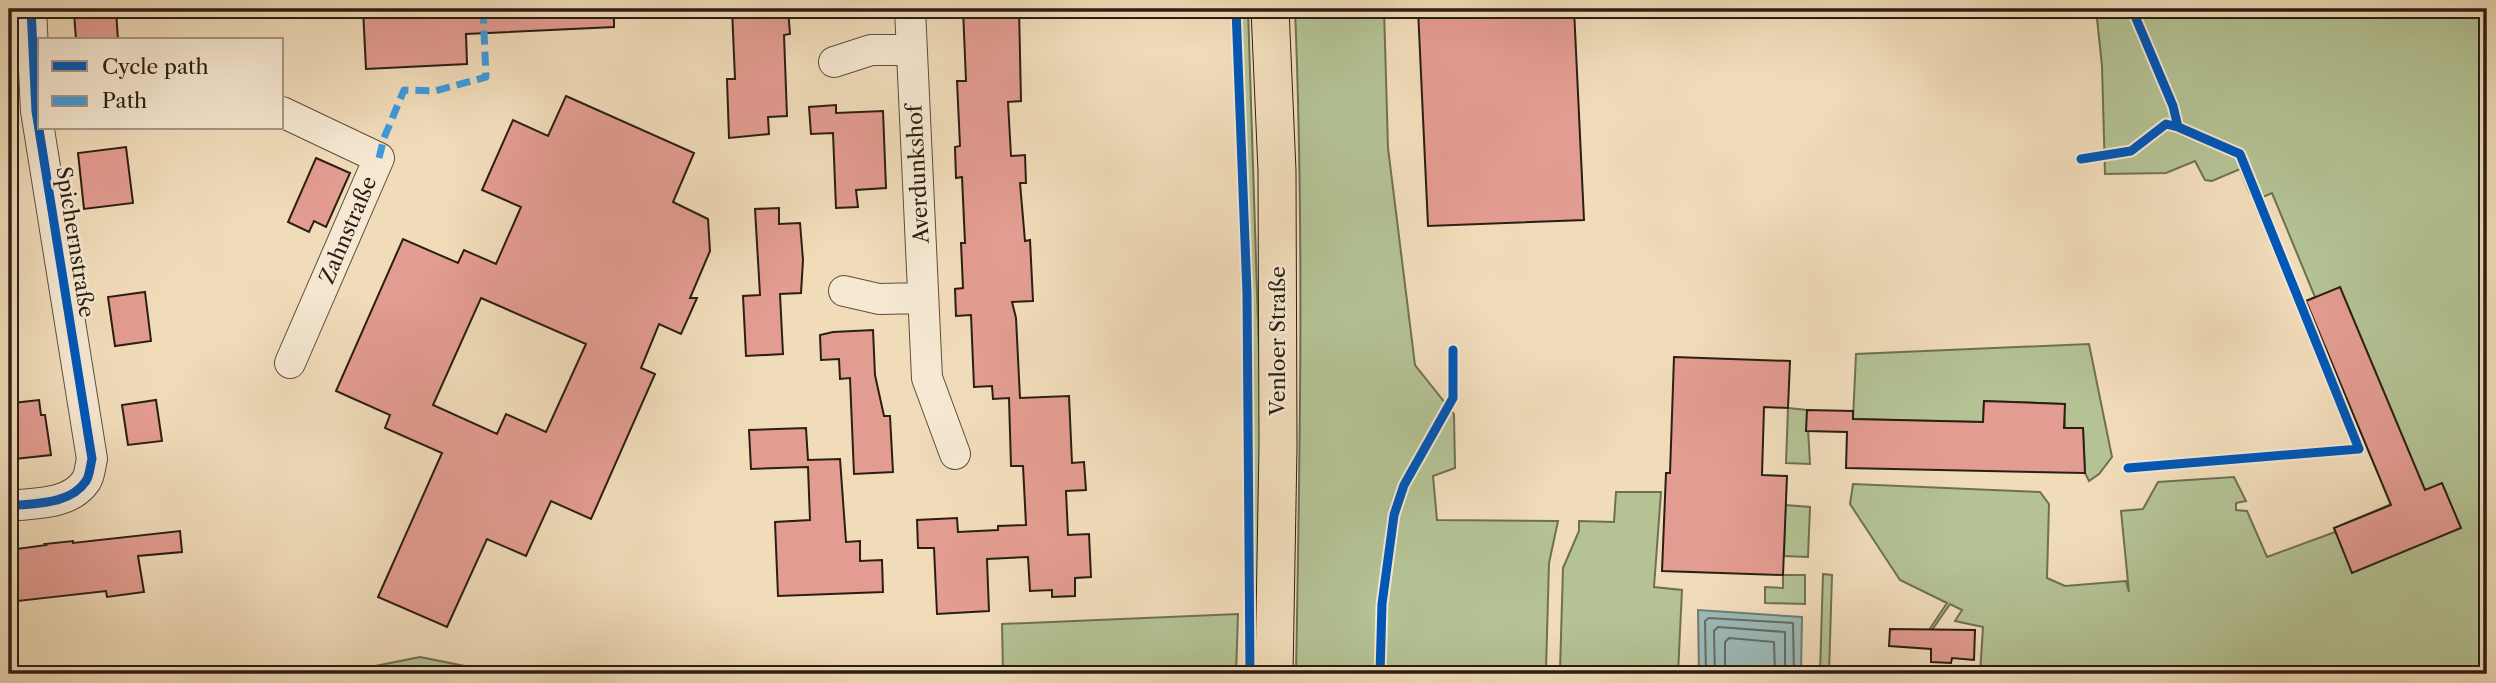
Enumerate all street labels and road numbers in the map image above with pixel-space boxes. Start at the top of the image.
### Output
street label: Averdunkshof [901,101,934,245]
street label: Spichernstraße [51,165,100,319]
street label: Zahnstraße [314,172,381,287]
street label: Venloer Straße [1265,266,1290,417]

